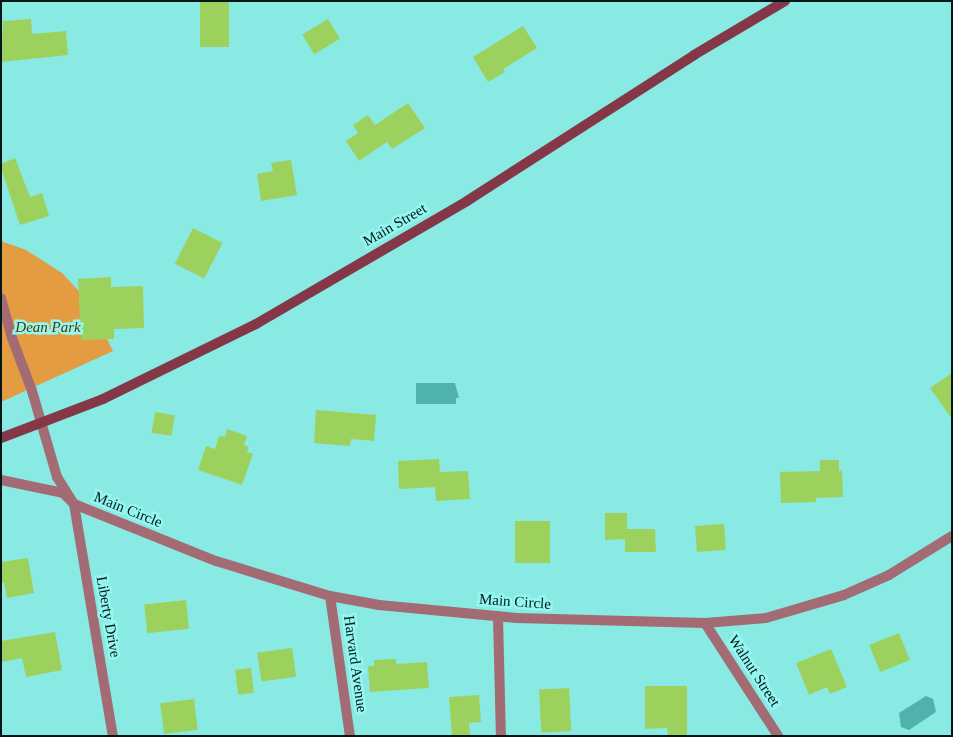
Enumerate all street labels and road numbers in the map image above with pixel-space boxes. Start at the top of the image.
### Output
street label: Main Street [360,200,430,250]
street label: Main Circle [91,488,165,532]
street label: Liberty Drive [92,575,124,659]
street label: Main Circle [478,591,552,613]
street label: Harvard Avenue [339,614,371,714]
street label: Walnut Street [724,632,784,710]

